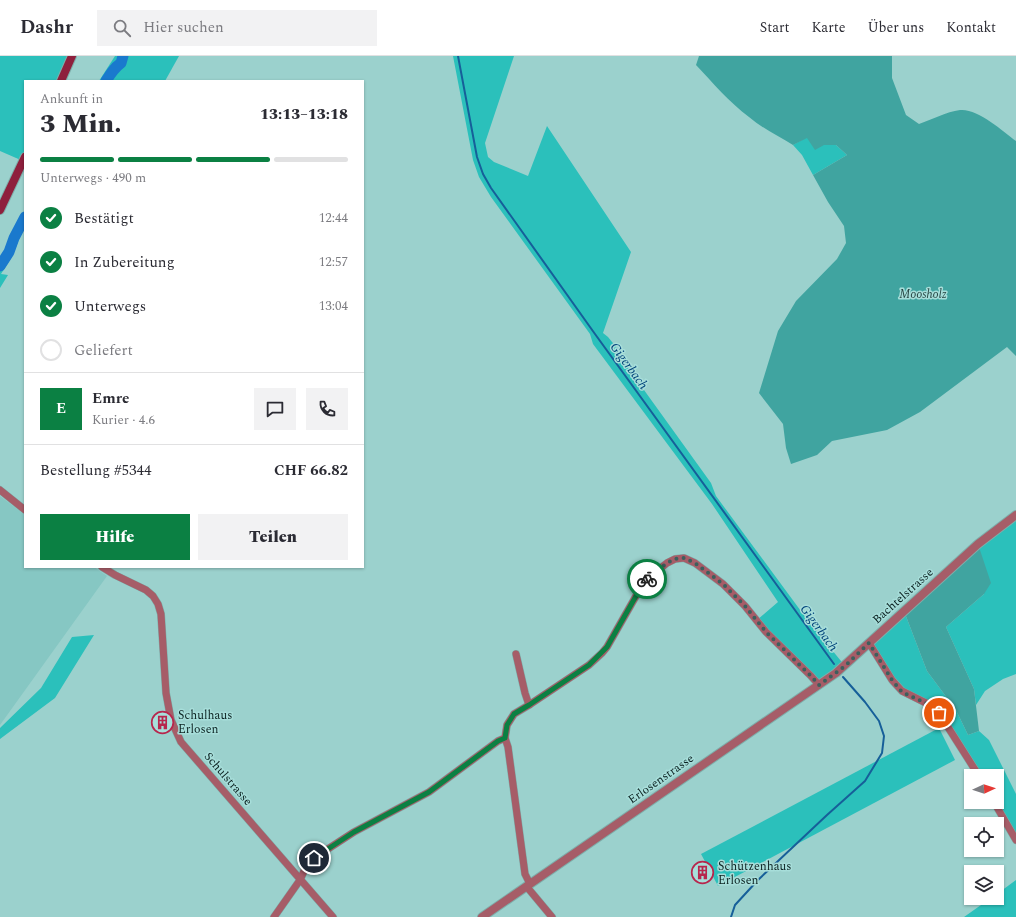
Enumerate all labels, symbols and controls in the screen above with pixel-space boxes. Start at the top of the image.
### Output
search box [97,10,377,46]
text: Dashr [20,13,73,42]
text: Hier suchen [143,16,224,39]
icon: search [111,17,133,39]
text: Start [760,17,790,38]
text: Karte [812,17,845,38]
text: Über uns [867,17,924,38]
text: Kontakt [946,17,996,38]
text: Ankunft in [40,89,103,109]
text: 13:13–13:18 [260,103,348,126]
text: 3 Min. [40,104,122,144]
text: Unterwegs · 490 m [40,168,146,188]
icon: check [40,207,62,229]
text: Bestätigt [74,207,134,230]
text: 12:44 [319,208,348,228]
icon: check [40,251,62,273]
text: In Zubereitung [74,251,175,274]
text: 12:57 [319,252,348,272]
park label: Moosholz [899,285,947,304]
icon: check [40,295,62,317]
text: Unterwegs [74,295,146,318]
text: 13:04 [319,296,348,316]
water label: Gigerbach [605,338,653,394]
text: Geliefert [74,339,133,362]
text: Emre [92,387,130,410]
button: chat [254,388,296,430]
button: phone [306,388,348,430]
text: E [56,397,66,420]
text: Kurier · 4.6 [92,410,155,430]
text: Bestellung #5344 [40,459,152,482]
text: CHF 66.82 [274,459,348,482]
button: Hilfe [40,514,190,560]
button: Teilen [198,514,348,560]
courier [627,559,667,599]
street label: Bachtelstrasse [868,563,938,629]
icon: bike [636,568,658,590]
water label: Gigerbach [795,600,843,656]
pin [922,696,956,730]
icon: bag [928,702,950,724]
place label: Schulhaus Erlosen [178,706,232,739]
building icon: Schulhaus Erlosen [149,709,175,735]
street label: Schulstrasse [199,748,257,810]
street label: Erlosenstrasse [624,749,698,809]
north arrow [964,769,1004,809]
map controls [964,769,1004,905]
button: locate [964,817,1004,857]
pin [297,841,331,875]
icon: home [303,847,325,869]
place label: Schützenhaus Erlosen [718,857,792,890]
building icon: Schützenhaus Erlosen [690,860,716,886]
button: layers [964,865,1004,905]

